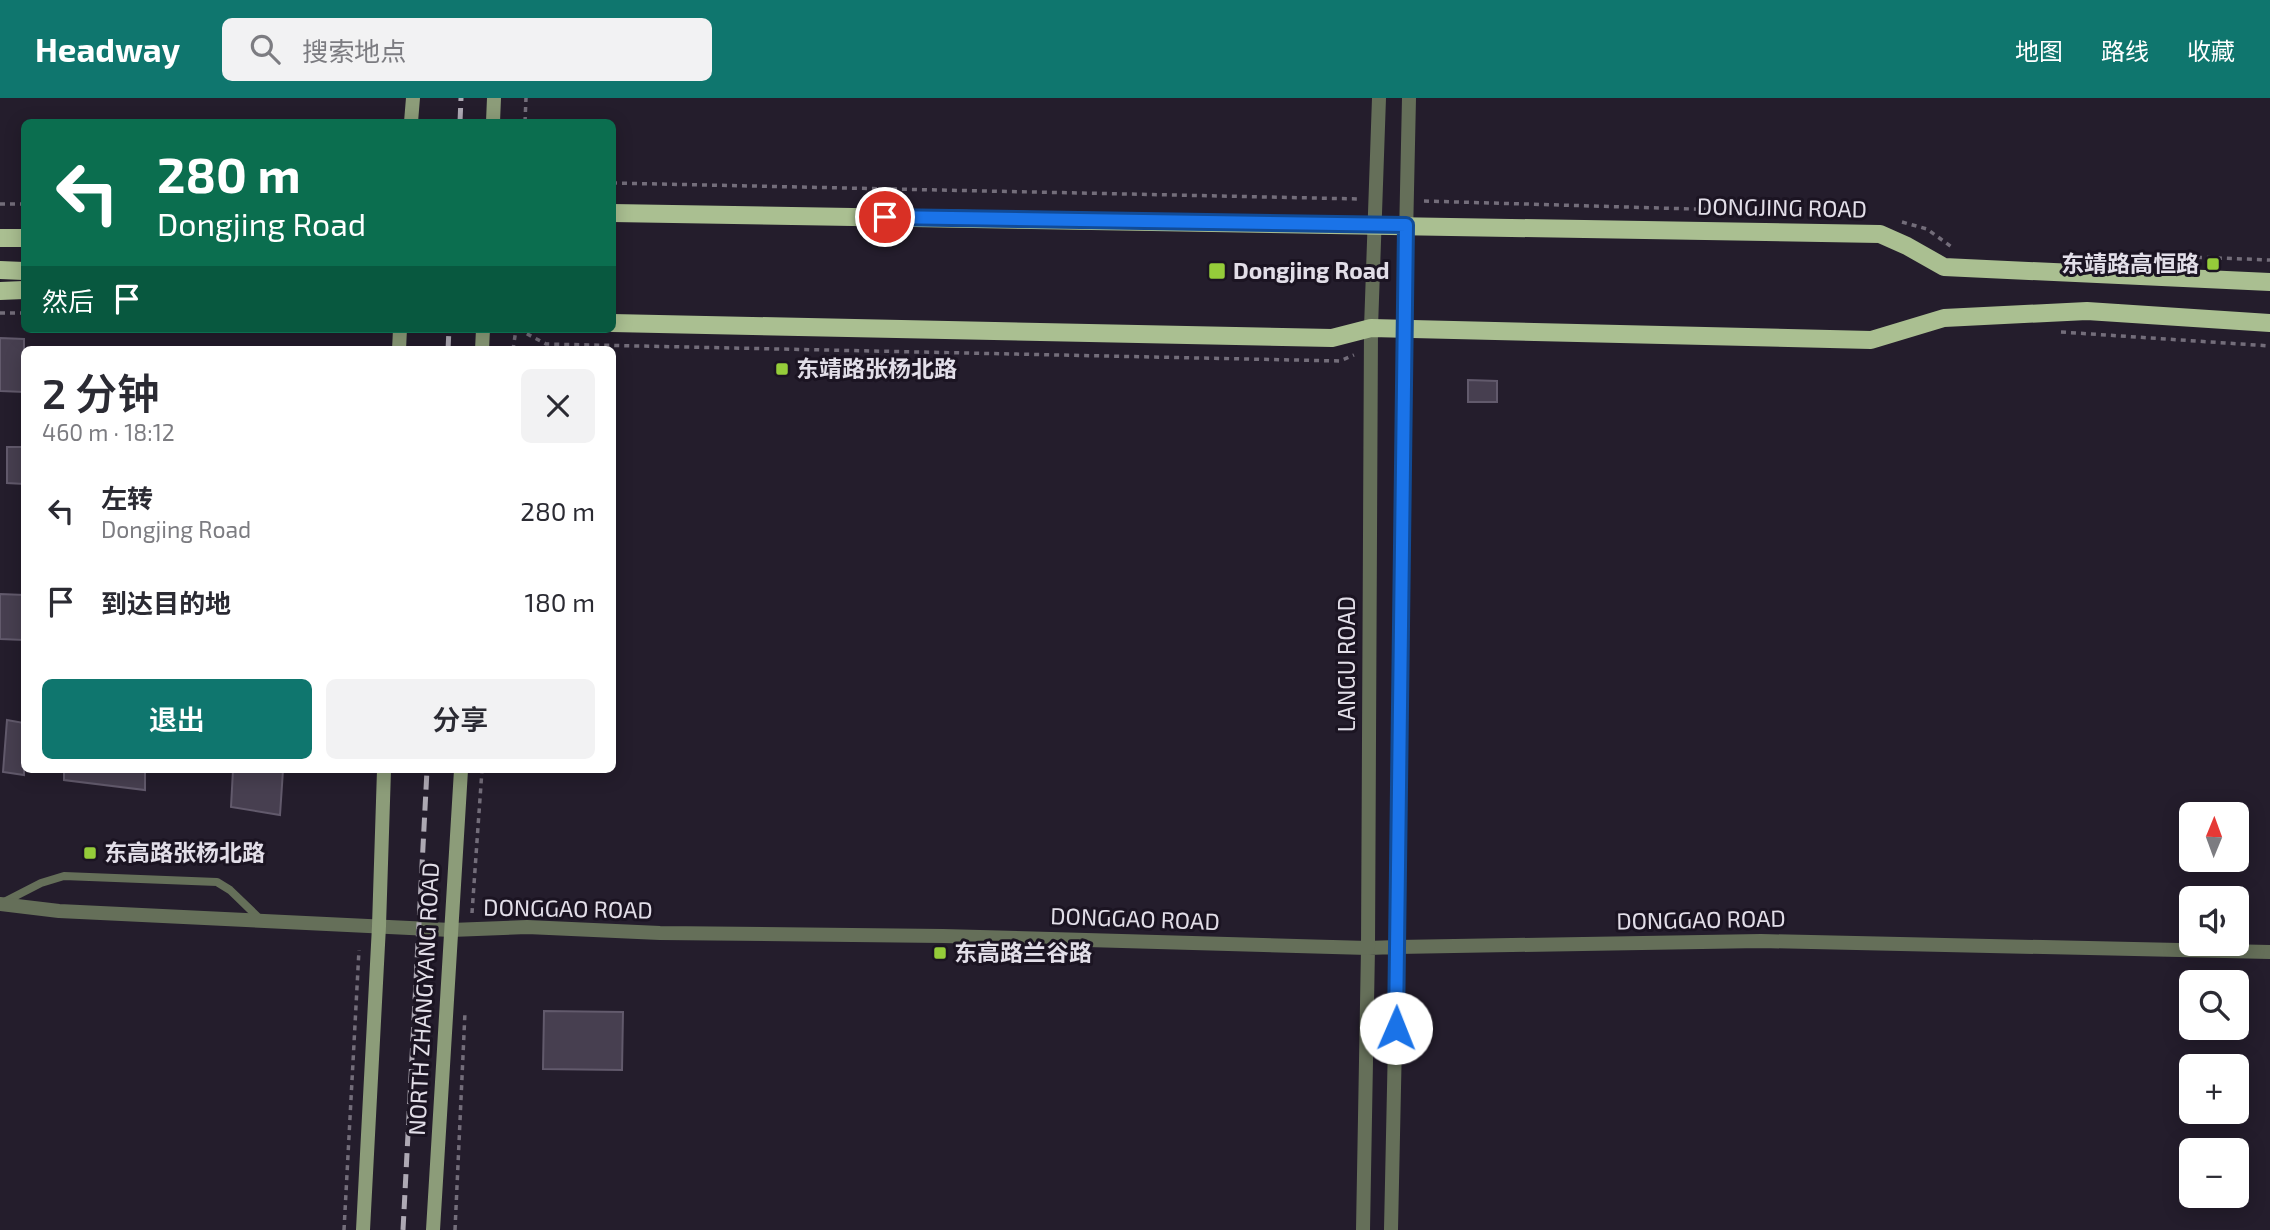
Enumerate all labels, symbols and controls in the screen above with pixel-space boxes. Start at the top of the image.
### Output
search box [222,18,712,81]
text: Headway [35,29,180,69]
icon: search [246,30,284,68]
text: 搜索地点 [302,35,406,66]
text: 地图 [2015,36,2063,65]
text: 路线 [2101,36,2149,65]
text: 收藏 [2187,36,2235,65]
text: 280 m [157,144,301,203]
icon: left [42,147,133,238]
pin [855,187,915,247]
street label: DONGJING ROAD [1697,192,1867,222]
icon: arrive [866,198,904,236]
text: Dongjing Road [157,204,366,242]
place label: 东靖路高恒路 [2061,249,2199,277]
place label: Dongjing Road [1233,256,1390,284]
marker: 东靖路高恒路 [2205,256,2221,272]
marker: Dongjing Road [1207,261,1227,281]
icon: arrive [108,280,146,318]
text: 然后 [42,285,94,316]
place label: 东靖路张杨北路 [796,354,957,382]
marker: 东靖路张杨北路 [774,361,790,377]
text: 2 分钟 [42,367,159,417]
button: close [521,369,595,443]
text: 460 m · 18:12 [42,418,175,446]
text: 左转 [101,482,153,513]
icon: left [42,492,80,530]
text: 280 m [520,495,595,526]
text: Dongjing Road [101,515,251,543]
icon: arrive [42,583,80,621]
text: 180 m [525,586,595,617]
text: 到达目的地 [101,587,231,618]
street label: LANGU ROAD [1332,596,1360,732]
button: 退出 [42,679,312,759]
button: 分享 [326,679,595,759]
north arrow [2179,802,2249,872]
map controls [2179,802,2249,1208]
place label: 东高路张杨北路 [104,838,265,866]
marker: 东高路张杨北路 [82,845,98,861]
street label: NORTH ZHANGYANG ROAD [402,862,444,1136]
button: sound [2179,886,2249,956]
street label: DONGGAO ROAD [483,893,653,923]
street label: DONGGAO ROAD [1050,901,1220,935]
street label: DONGGAO ROAD [1616,904,1786,934]
place label: 东高路兰谷路 [954,938,1092,966]
marker: 东高路兰谷路 [932,945,948,961]
button: search [2179,970,2249,1040]
position arrow [1359,991,1433,1065]
button: + [2179,1054,2249,1124]
button: − [2179,1138,2249,1208]

